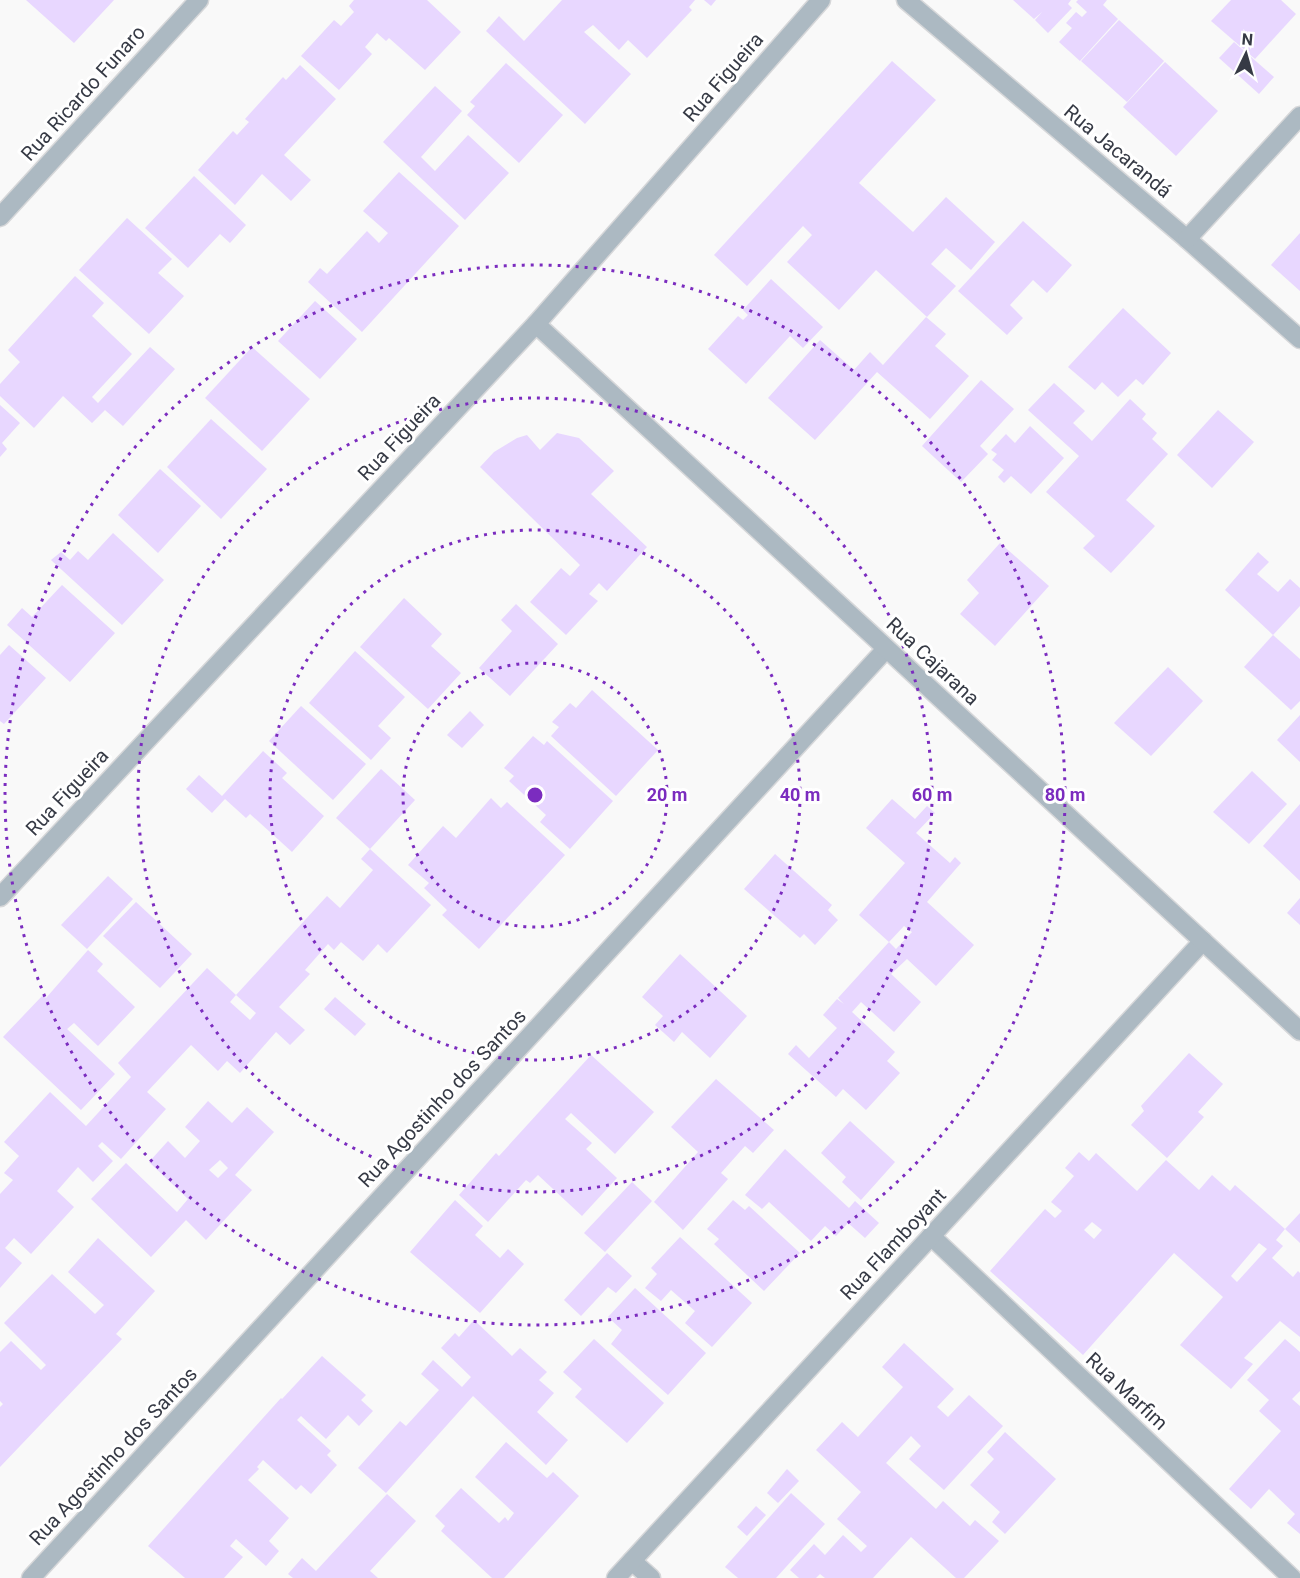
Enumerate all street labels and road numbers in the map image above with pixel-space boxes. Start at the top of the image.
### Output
street label: Rua Ricardo Funaro [16,20,150,166]
street label: Rua Figueira [678,28,768,126]
street label: Rua Jacarandá [1059,99,1177,203]
street label: Rua Figueira [353,389,445,485]
street label: Rua Cajarana [882,612,984,710]
street label: Rua Figueira [21,744,113,840]
street label: Rua Agostinho dos Santos [353,1004,531,1192]
street label: Rua Flamboyant [835,1183,951,1305]
street label: Rua Marfim [1081,1347,1173,1435]
street label: Rua Agostinho dos Santos [24,1362,202,1550]

